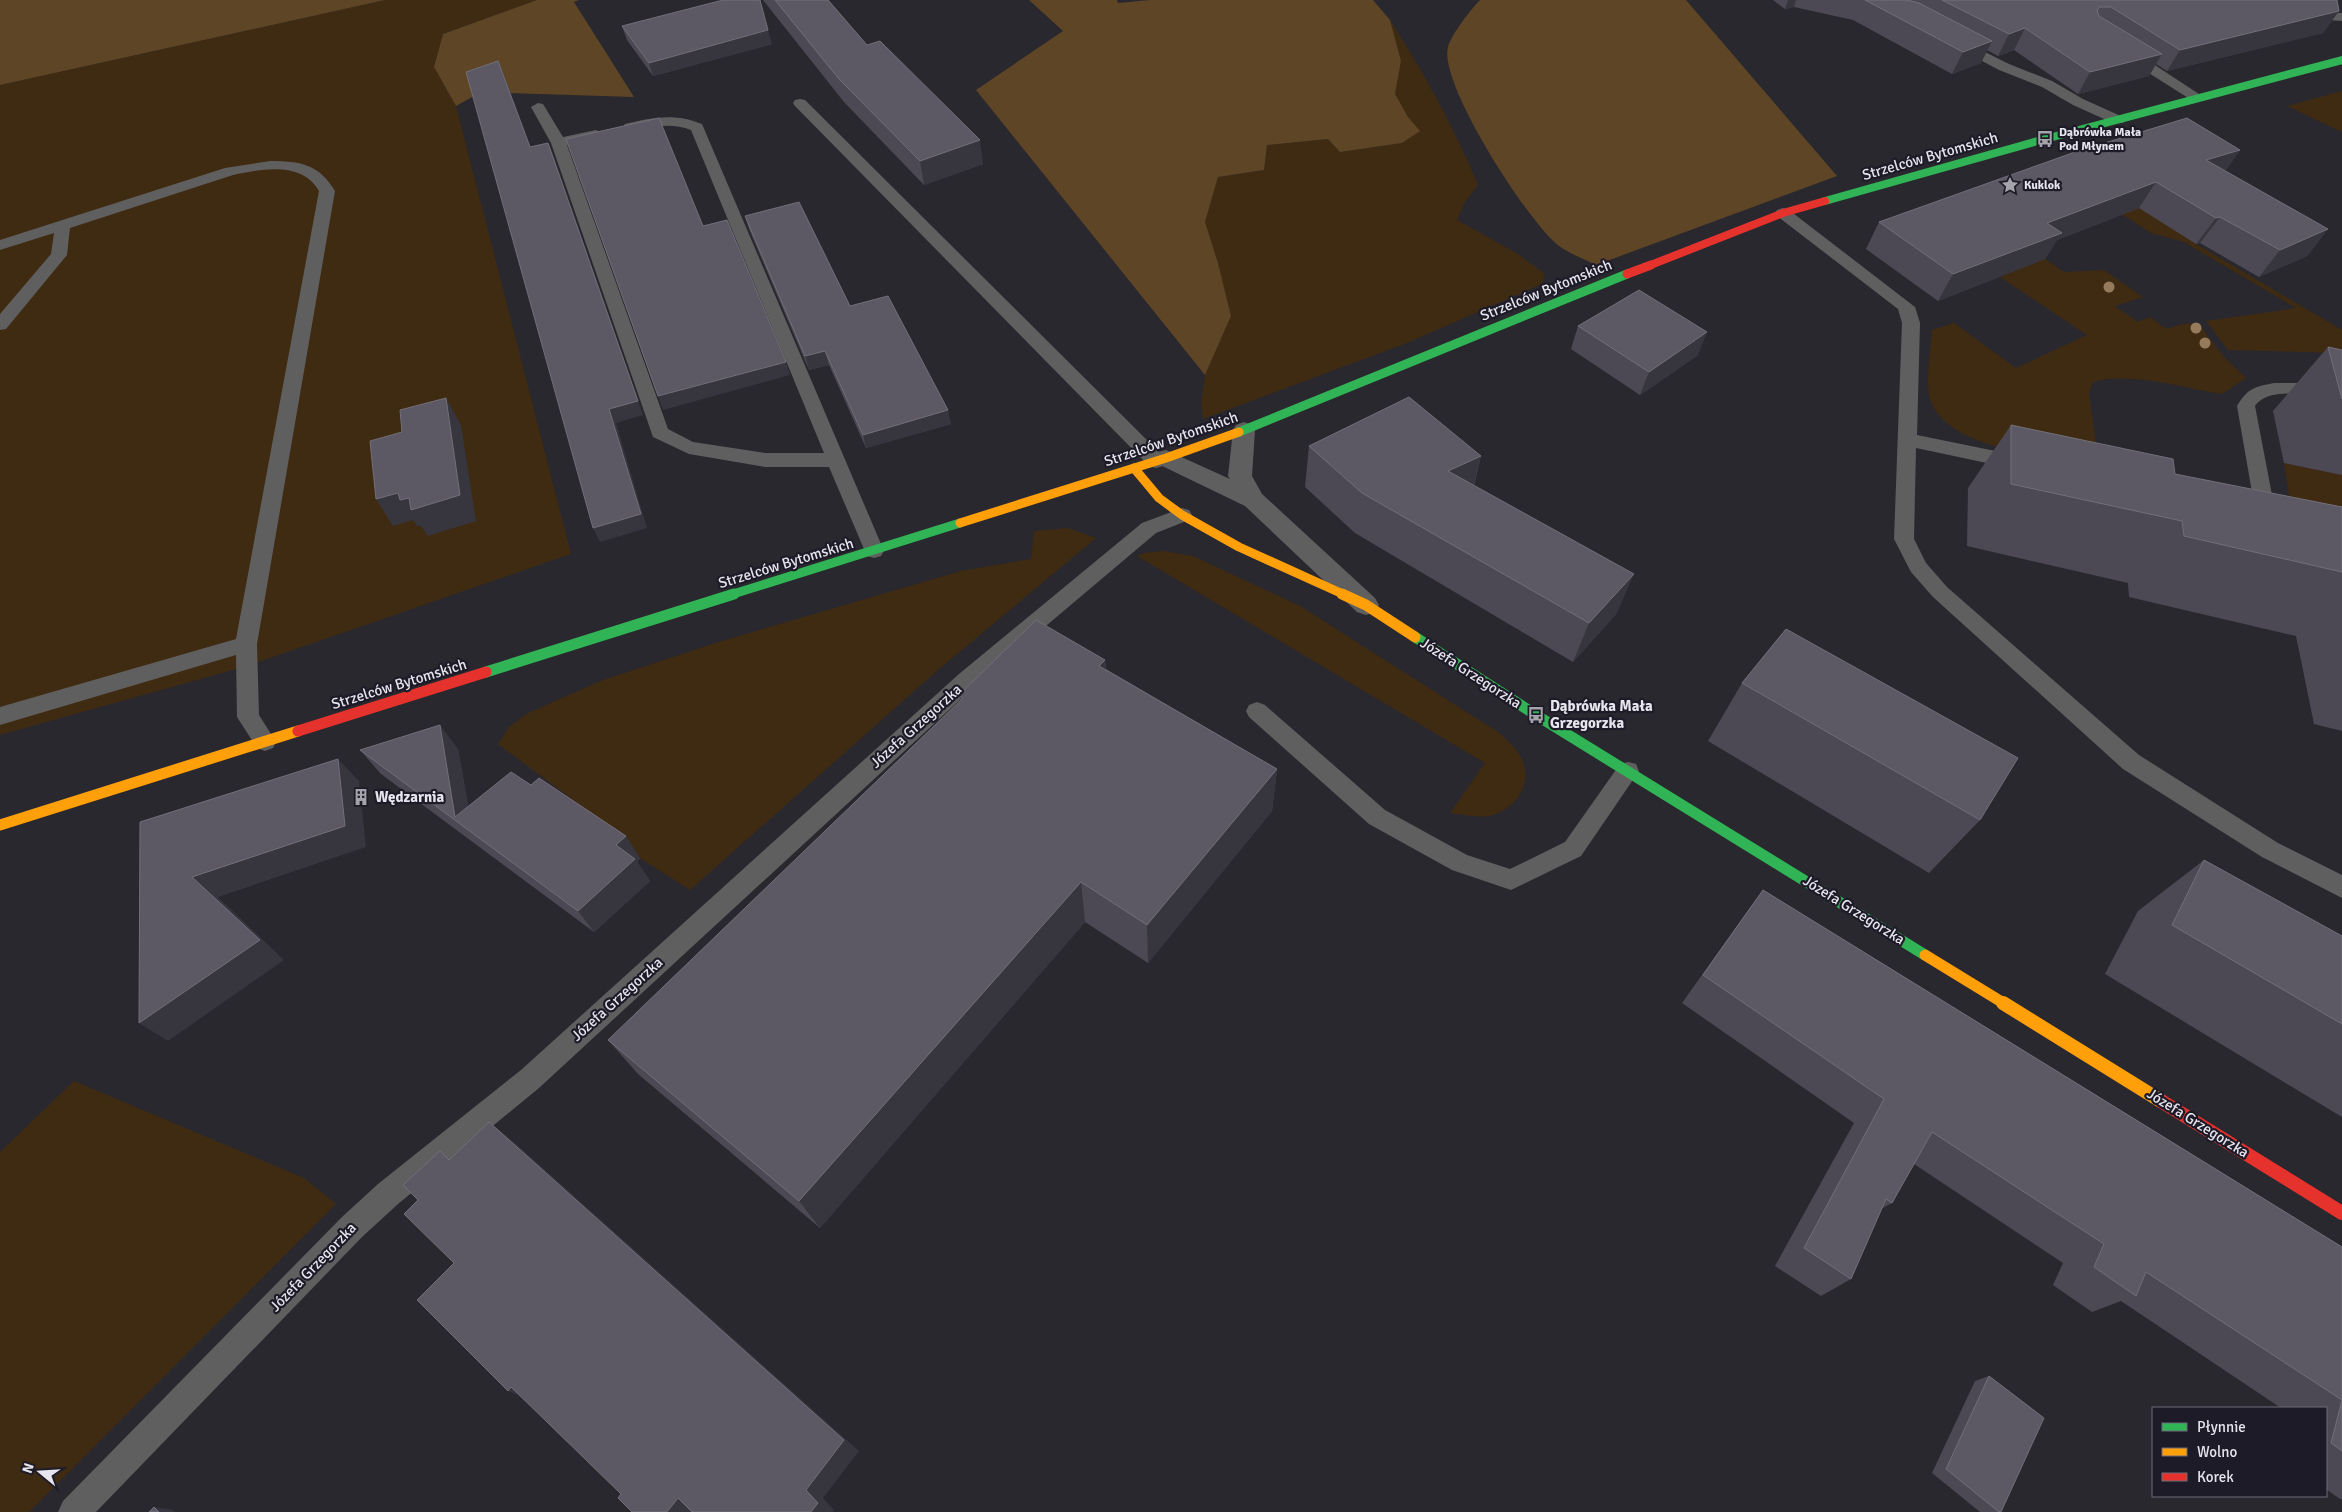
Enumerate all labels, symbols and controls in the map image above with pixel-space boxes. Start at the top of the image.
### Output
place label: Dąbrówka Mała Pod Młynem [2059,125,2141,154]
street label: Strzelców Bytomskich [1860,128,2000,184]
bus stop icon: Dąbrówka Mała Pod Młynem [2035,129,2055,149]
place icon: Kuklok [2000,175,2020,195]
place label: Kuklok [2024,178,2061,193]
street label: Strzelców Bytomskich [1478,255,1614,325]
street label: Strzelców Bytomskich [1102,408,1240,470]
street label: Strzelców Bytomskich [716,534,856,592]
street label: Józefa Grzegorzka [1417,634,1525,712]
street label: Strzelców Bytomskich [329,655,469,713]
street label: Józefa Grzegorzka [867,680,965,772]
place label: Dąbrówka Mała Grzegorzka [1550,697,1653,732]
bus stop icon: Dąbrówka Mała Grzegorzka [1526,705,1546,725]
building icon: Wędzarnia [351,787,371,807]
place label: Wędzarnia [375,788,445,806]
street label: Józefa Grzegorzka [1800,871,1908,949]
street label: Józefa Grzegorzka [568,953,666,1045]
street label: Józefa Grzegorzka [2144,1084,2252,1162]
street label: Józefa Grzegorzka [266,1219,360,1315]
legend [2152,1407,2327,1497]
text: Płynnie [2197,1418,2246,1436]
text: Wolno [2197,1443,2238,1461]
north arrow [15,1447,65,1497]
text: N [19,1461,38,1475]
text: Korek [2197,1468,2234,1486]

